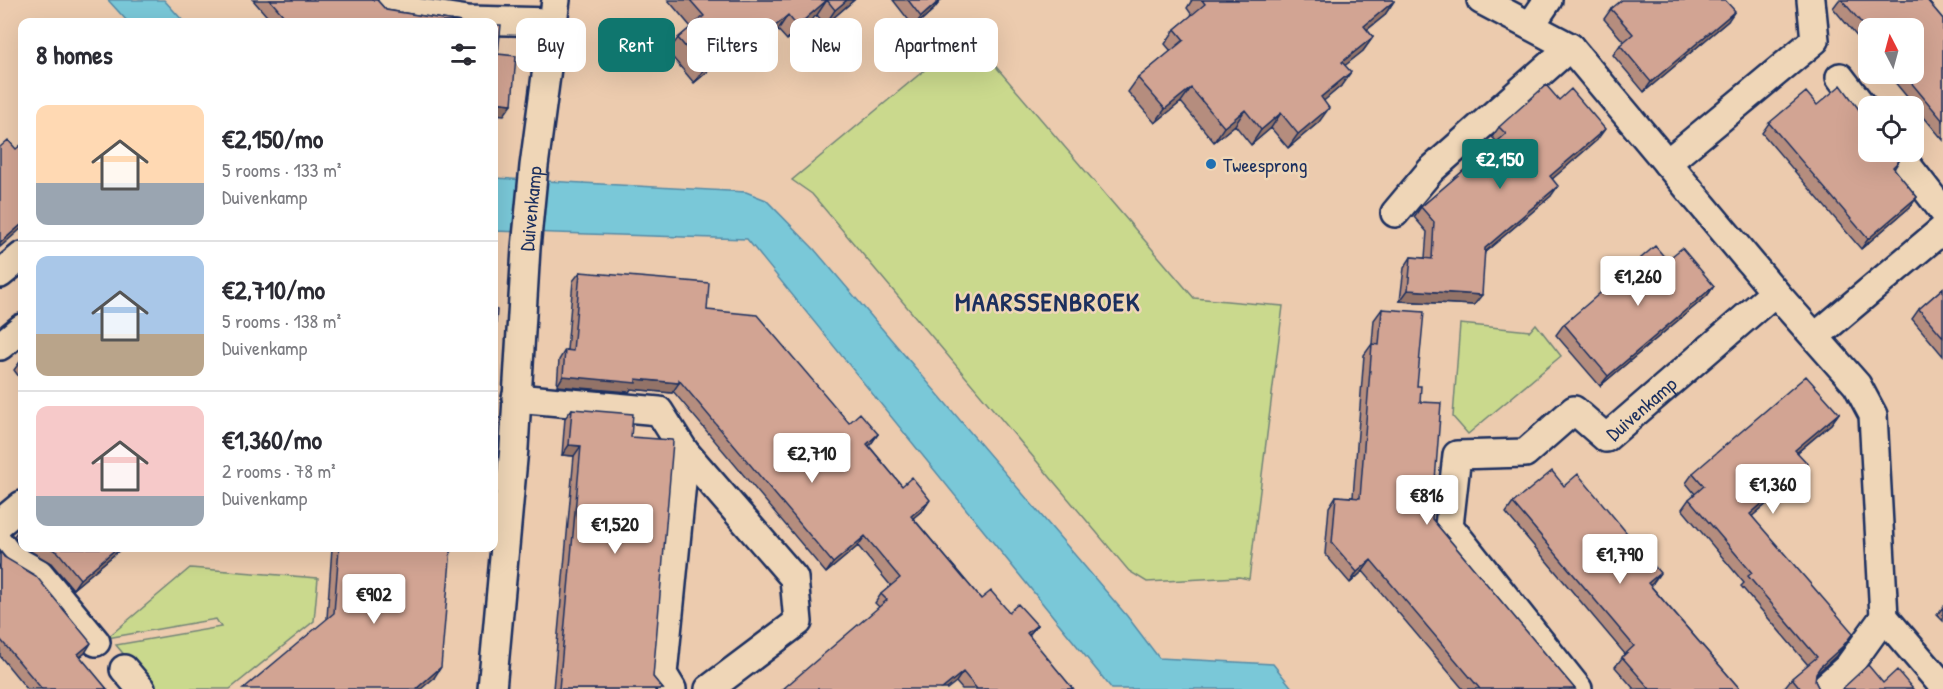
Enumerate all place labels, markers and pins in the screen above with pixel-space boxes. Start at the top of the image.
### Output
pin: €2,150 [1451,139,1549,190]
place label: Tweesprong [1223,151,1308,178]
marker: Tweesprong [1204,157,1218,171]
pin: €1,260 [1589,256,1687,307]
pin: €2,710 [763,433,861,484]
pin: €1,360 [1724,464,1822,515]
pin: €816 [1391,475,1463,526]
pin: €1,520 [566,504,664,555]
pin: €1,790 [1571,534,1669,585]
pin: €902 [338,574,410,625]

